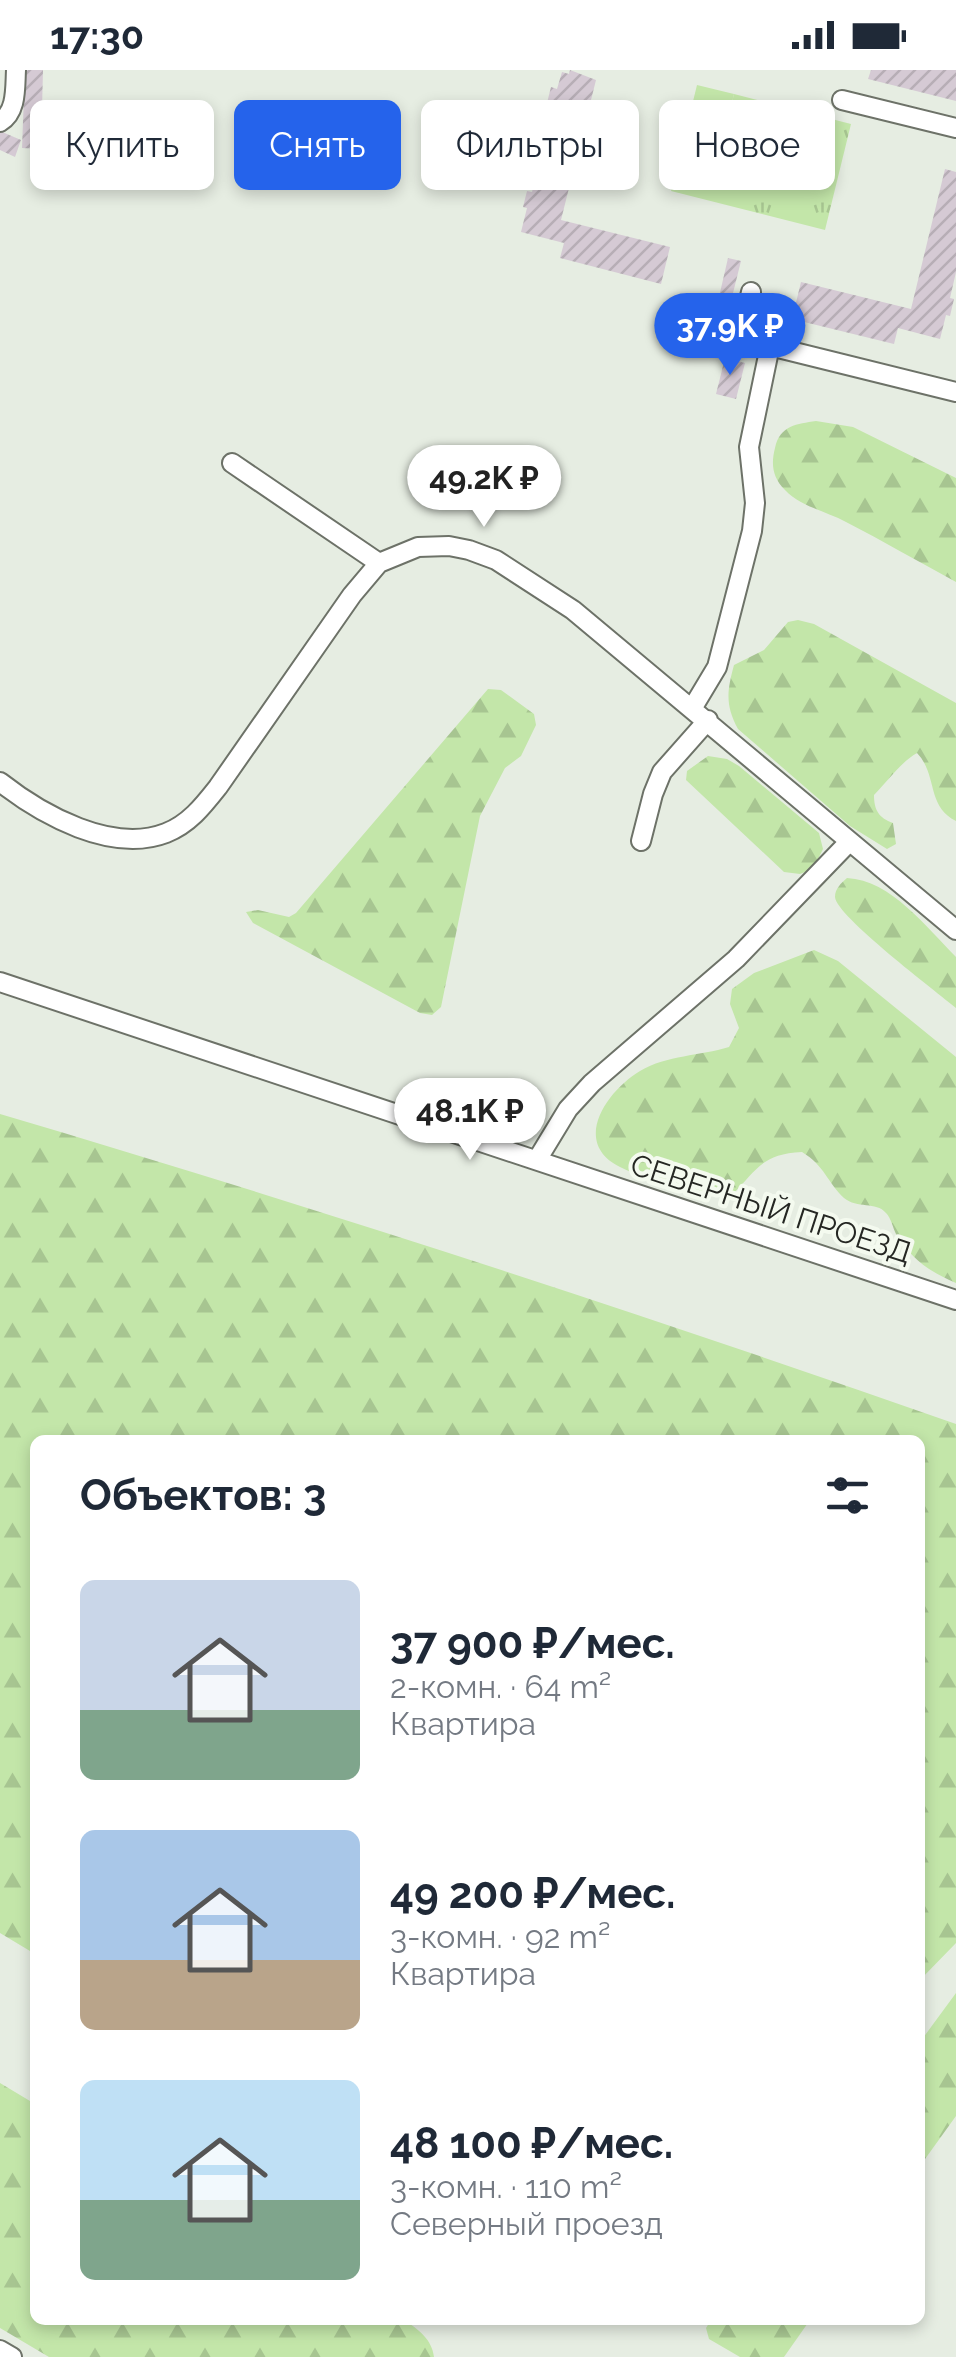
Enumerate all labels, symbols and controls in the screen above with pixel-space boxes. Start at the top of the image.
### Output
text: 17:30 [50,13,144,58]
chip: Купить [30,100,214,190]
chip: Снять [234,100,401,190]
chip: Фильтры [421,100,639,190]
chip: Новое [659,100,835,190]
pin: 37.9K ₽ [638,293,822,378]
text: 37.9K ₽ [676,307,784,344]
pin: 49.2K ₽ [392,445,576,530]
text: 49.2K ₽ [429,459,539,496]
pin: 48.1K ₽ [378,1078,562,1163]
text: 48.1K ₽ [416,1092,524,1129]
street label: СЕВЕРНЫЙ ПРОЕЗД [626,1147,916,1270]
icon: filters [820,1468,875,1523]
text: Объектов: 3 [80,1471,326,1520]
text: 37 900 ₽/мес. [390,1619,675,1668]
icon: home [160,1620,280,1740]
text: 2-комн. · 64 m² [390,1668,611,1705]
text: Квартира [390,1705,536,1742]
text: 49 200 ₽/мес. [390,1869,675,1918]
icon: home [160,1870,280,1990]
text: 3-комн. · 92 m² [390,1918,610,1955]
text: Квартира [390,1955,536,1992]
text: 48 100 ₽/мес. [390,2119,673,2168]
icon: home [160,2120,280,2240]
text: 3-комн. · 110 m² [390,2168,622,2205]
text: Северный проезд [390,2205,663,2242]

